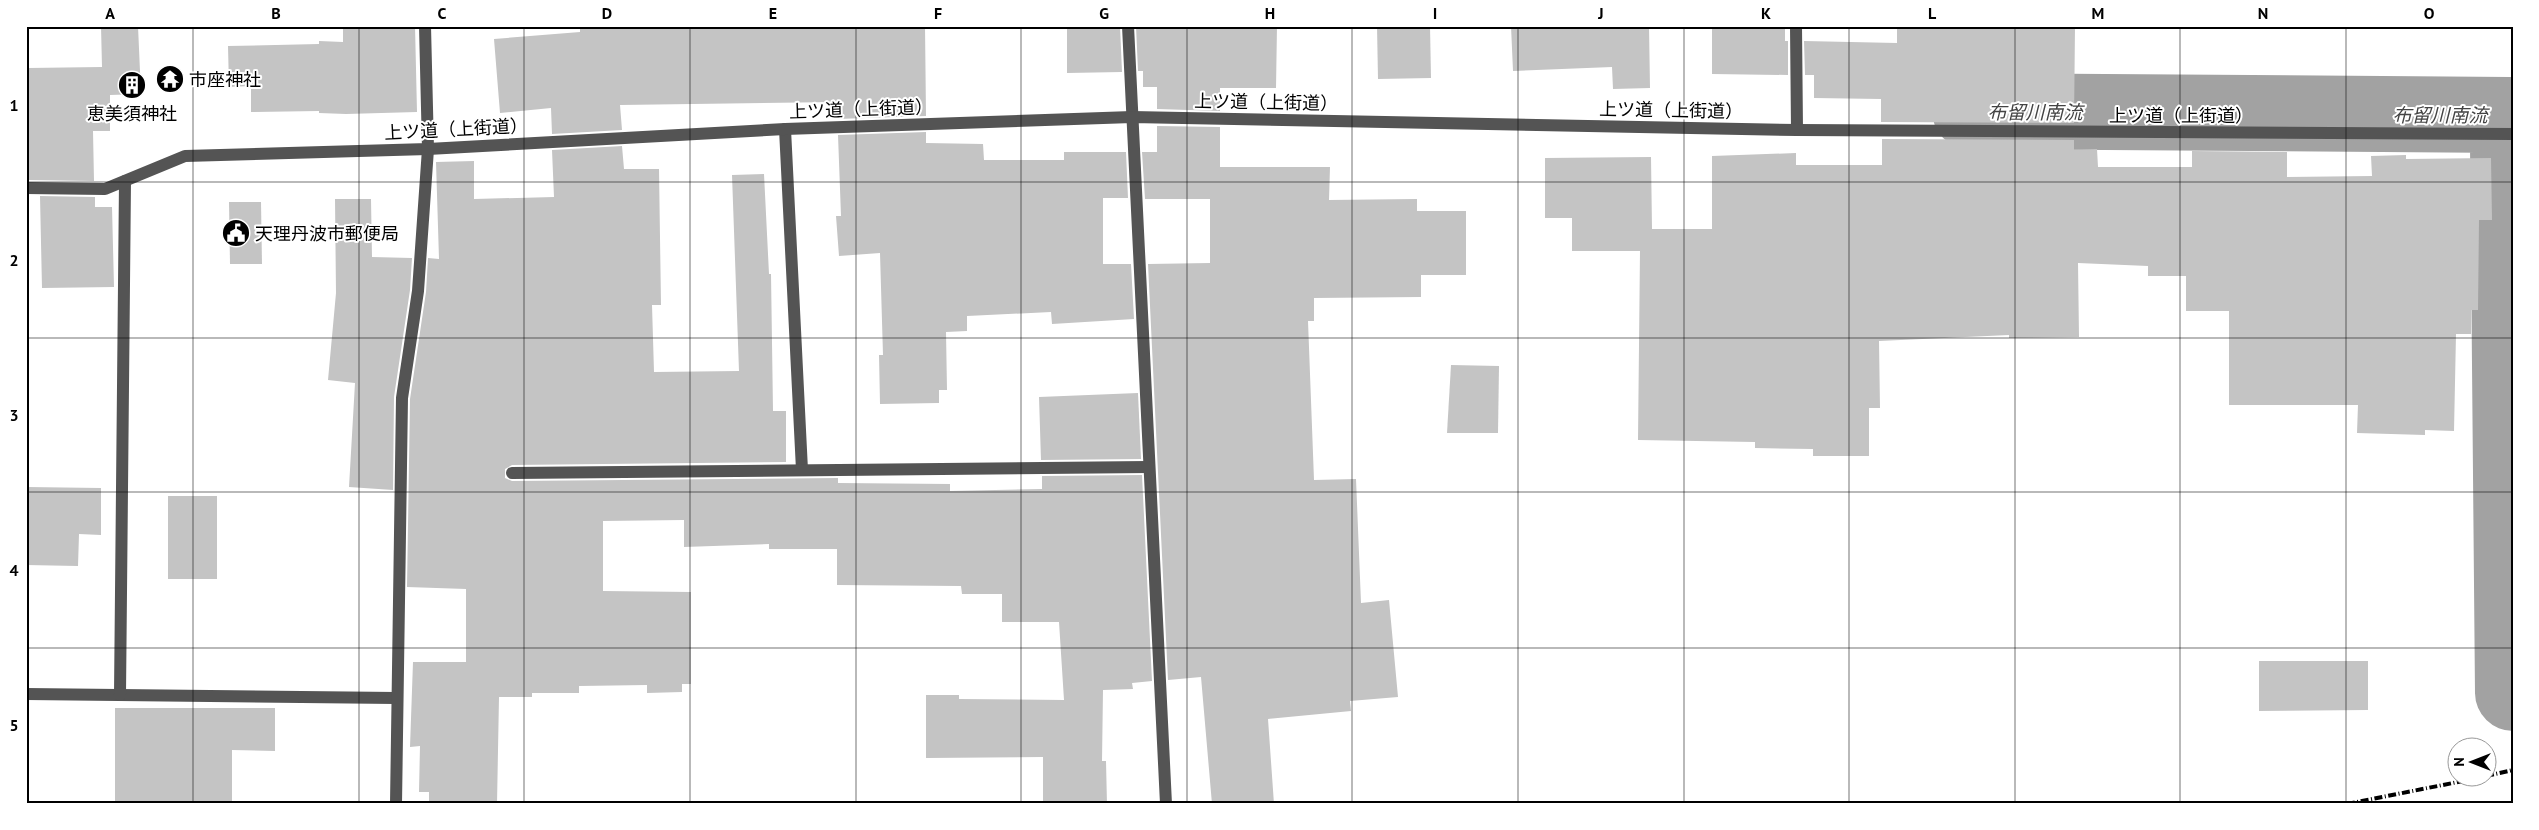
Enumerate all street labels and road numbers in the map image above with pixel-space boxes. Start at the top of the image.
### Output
street label: 上ツ道（上街道） [1194,89,1338,115]
street label: 上ツ道（上街道） [789,95,933,123]
street label: 上ツ道（上街道） [1599,97,1743,123]
street label: 上ツ道（上街道） [2109,104,2253,127]
street label: 上ツ道（上街道） [383,114,529,144]

